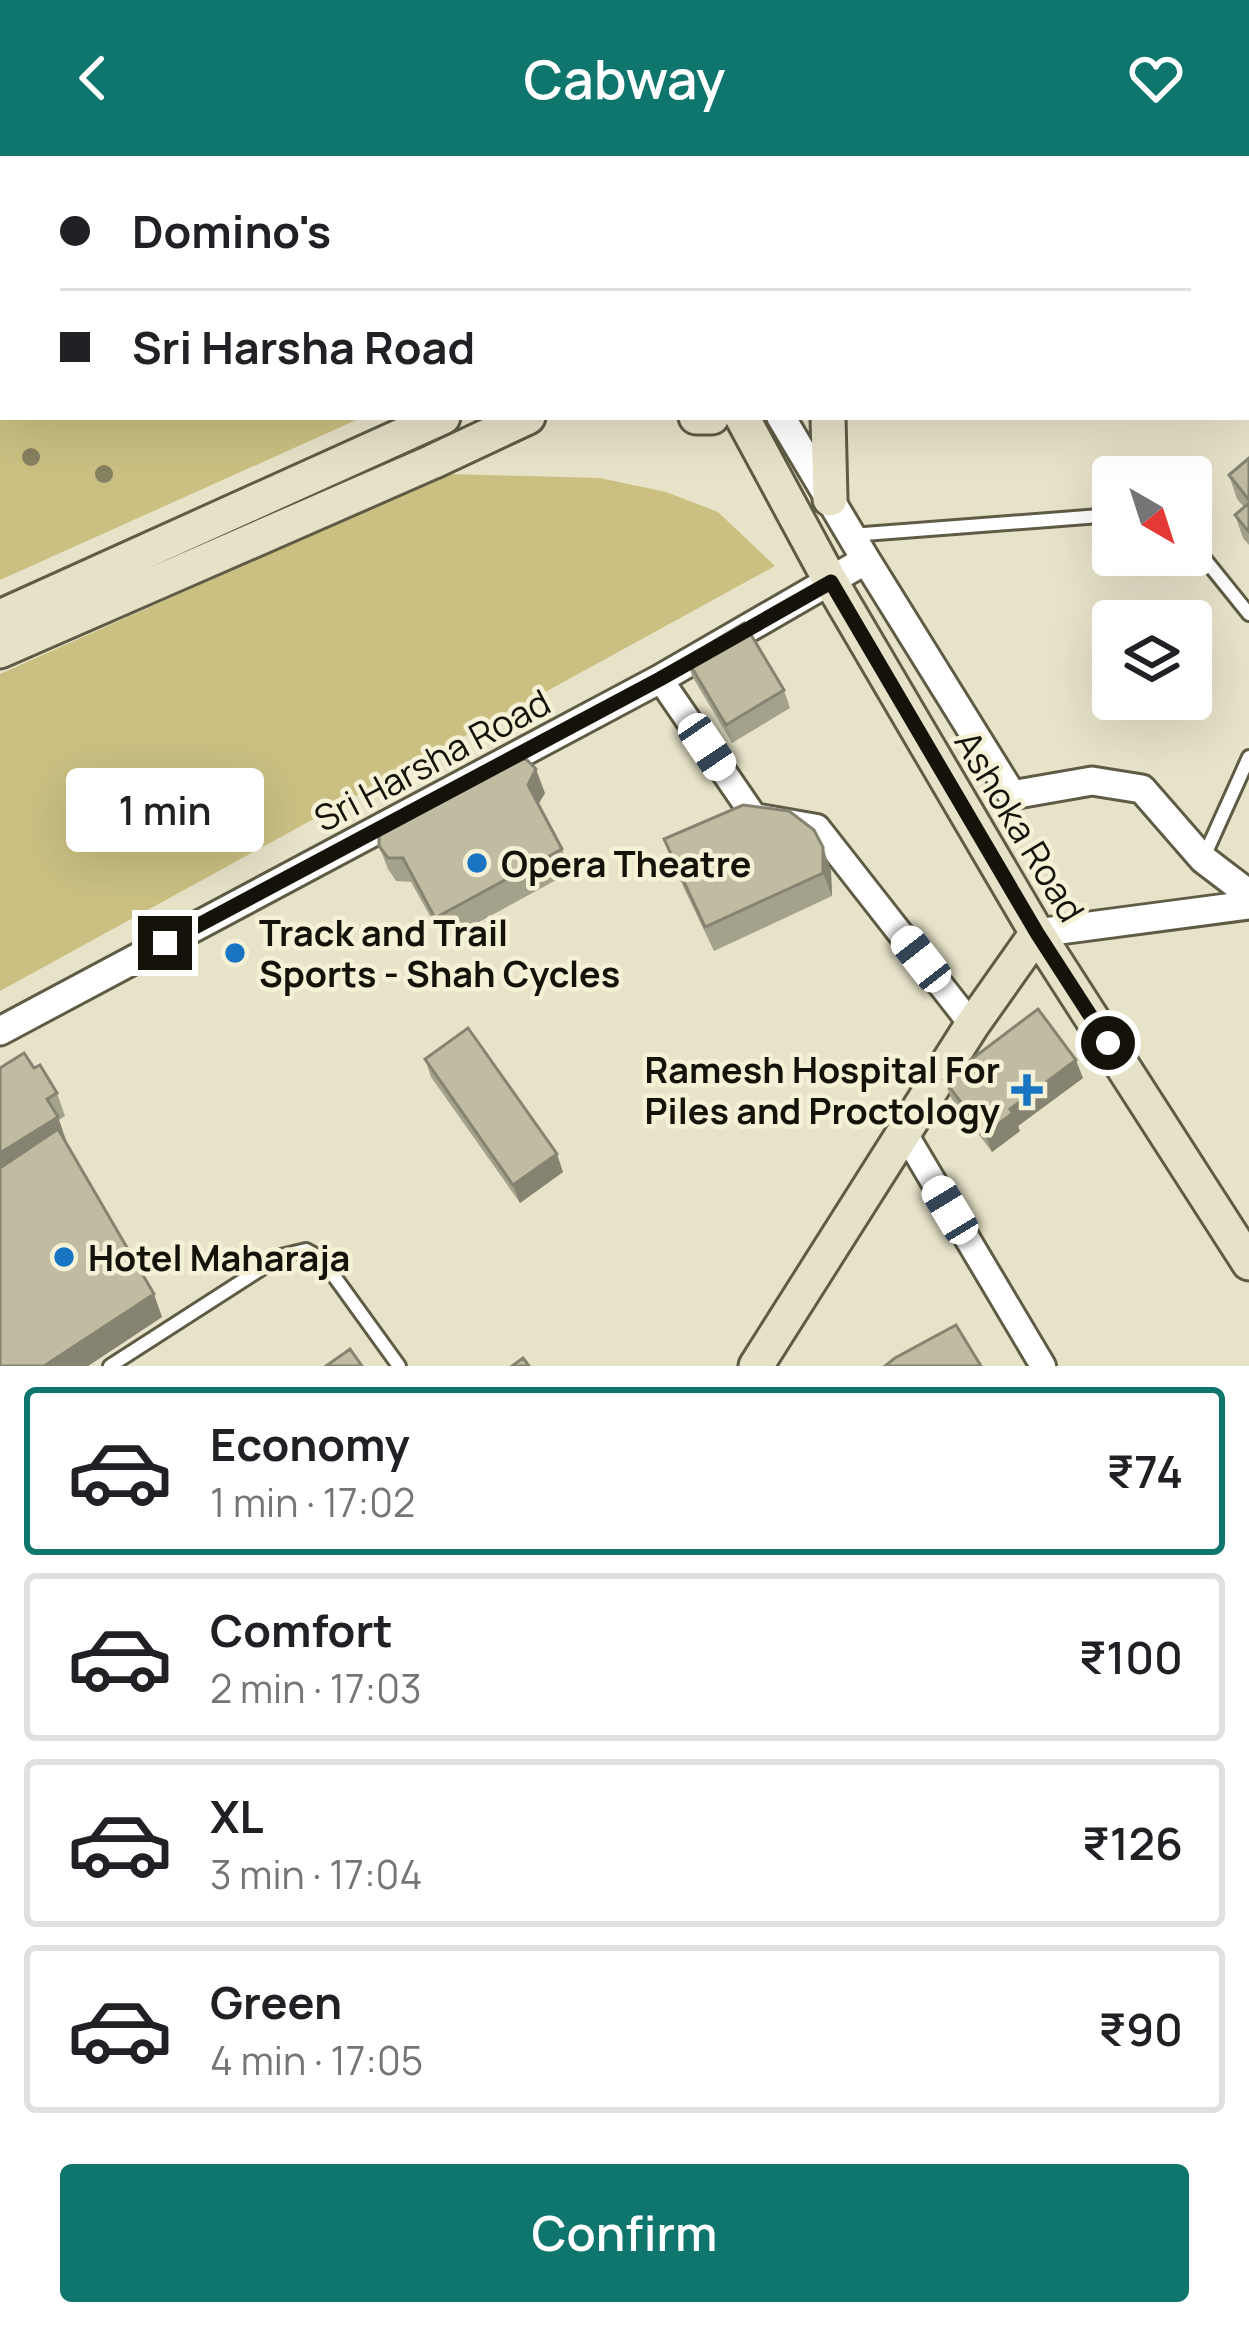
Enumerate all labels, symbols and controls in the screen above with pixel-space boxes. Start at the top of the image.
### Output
text: Cabway [524,41,725,115]
icon: back [60,45,126,111]
icon: heart [1123,45,1189,111]
text: Domino's [132,200,331,262]
text: Sri Harsha Road [132,316,475,378]
north arrow [1092,456,1212,576]
map controls [1092,456,1212,720]
button: layers [1092,600,1212,720]
street label: Sri Harsha Road [306,677,558,843]
car [672,707,742,787]
street label: Ashoka Road [944,721,1096,931]
callout: 1 min [66,769,264,853]
text: 1 min [119,783,211,837]
place label: Opera Theatre [501,839,751,888]
marker: Opera Theatre [464,850,490,876]
place label: Track and Trail Sports - Shah Cycles [259,908,620,998]
route end [138,916,192,970]
car [885,920,957,998]
marker: Track and Trail Sports - Shah Cycles [222,940,248,966]
route start [1081,1016,1135,1070]
place label: Ramesh Hospital For Piles and Proctology [644,1045,1000,1135]
marker: Ramesh Hospital For Piles and Proctology [1011,1074,1043,1106]
car [916,1170,984,1250]
place label: Hotel Maharaja [88,1233,350,1282]
marker: Hotel Maharaja [51,1244,77,1270]
text: Economy [210,1413,410,1475]
icon: car [66,1417,174,1525]
text: ₹74 [1107,1440,1183,1502]
text: 1 min · 17:02 [210,1475,415,1529]
text: Comfort [210,1599,393,1661]
icon: car [66,1603,174,1711]
text: ₹100 [1079,1626,1183,1688]
text: 2 min · 17:03 [210,1661,422,1715]
text: XL [210,1785,264,1847]
icon: car [66,1789,174,1897]
text: ₹126 [1082,1812,1183,1874]
text: 3 min · 17:04 [210,1847,422,1901]
text: Green [210,1971,342,2033]
icon: car [66,1975,174,2083]
text: ₹90 [1099,1998,1183,2060]
text: 4 min · 17:05 [210,2033,423,2087]
button: Confirm [60,2164,1189,2302]

